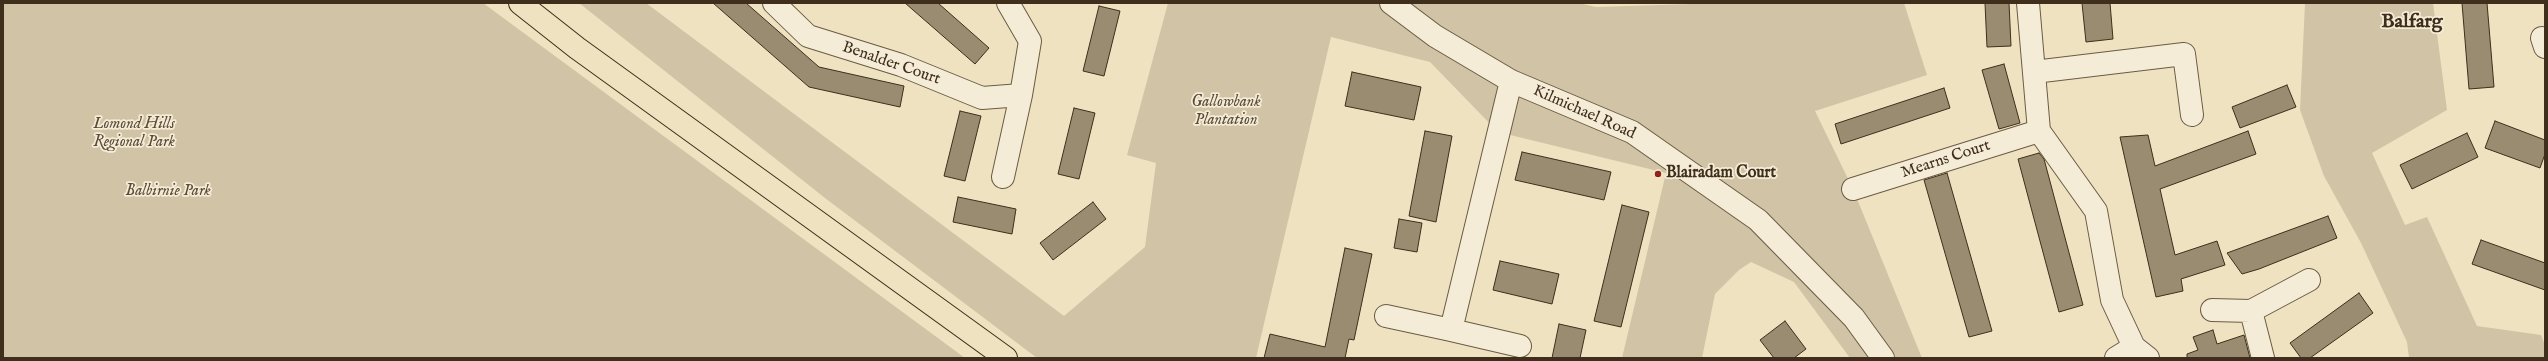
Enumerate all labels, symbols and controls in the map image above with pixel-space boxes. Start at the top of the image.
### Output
district label: Balfarg [2381,11,2443,35]
street label: Benalder Court [839,38,943,90]
street label: Kilmichael Road [1530,82,1638,144]
park label: Gallowbank Plantation [1191,93,1261,131]
park label: Lomond Hills Regional Park [93,115,175,153]
street label: Mearns Court [1899,137,1993,183]
place label: Blairadam Court [1666,164,1776,184]
marker: Blairadam Court [1653,169,1663,179]
park label: Balbirnie Park [125,182,211,202]

